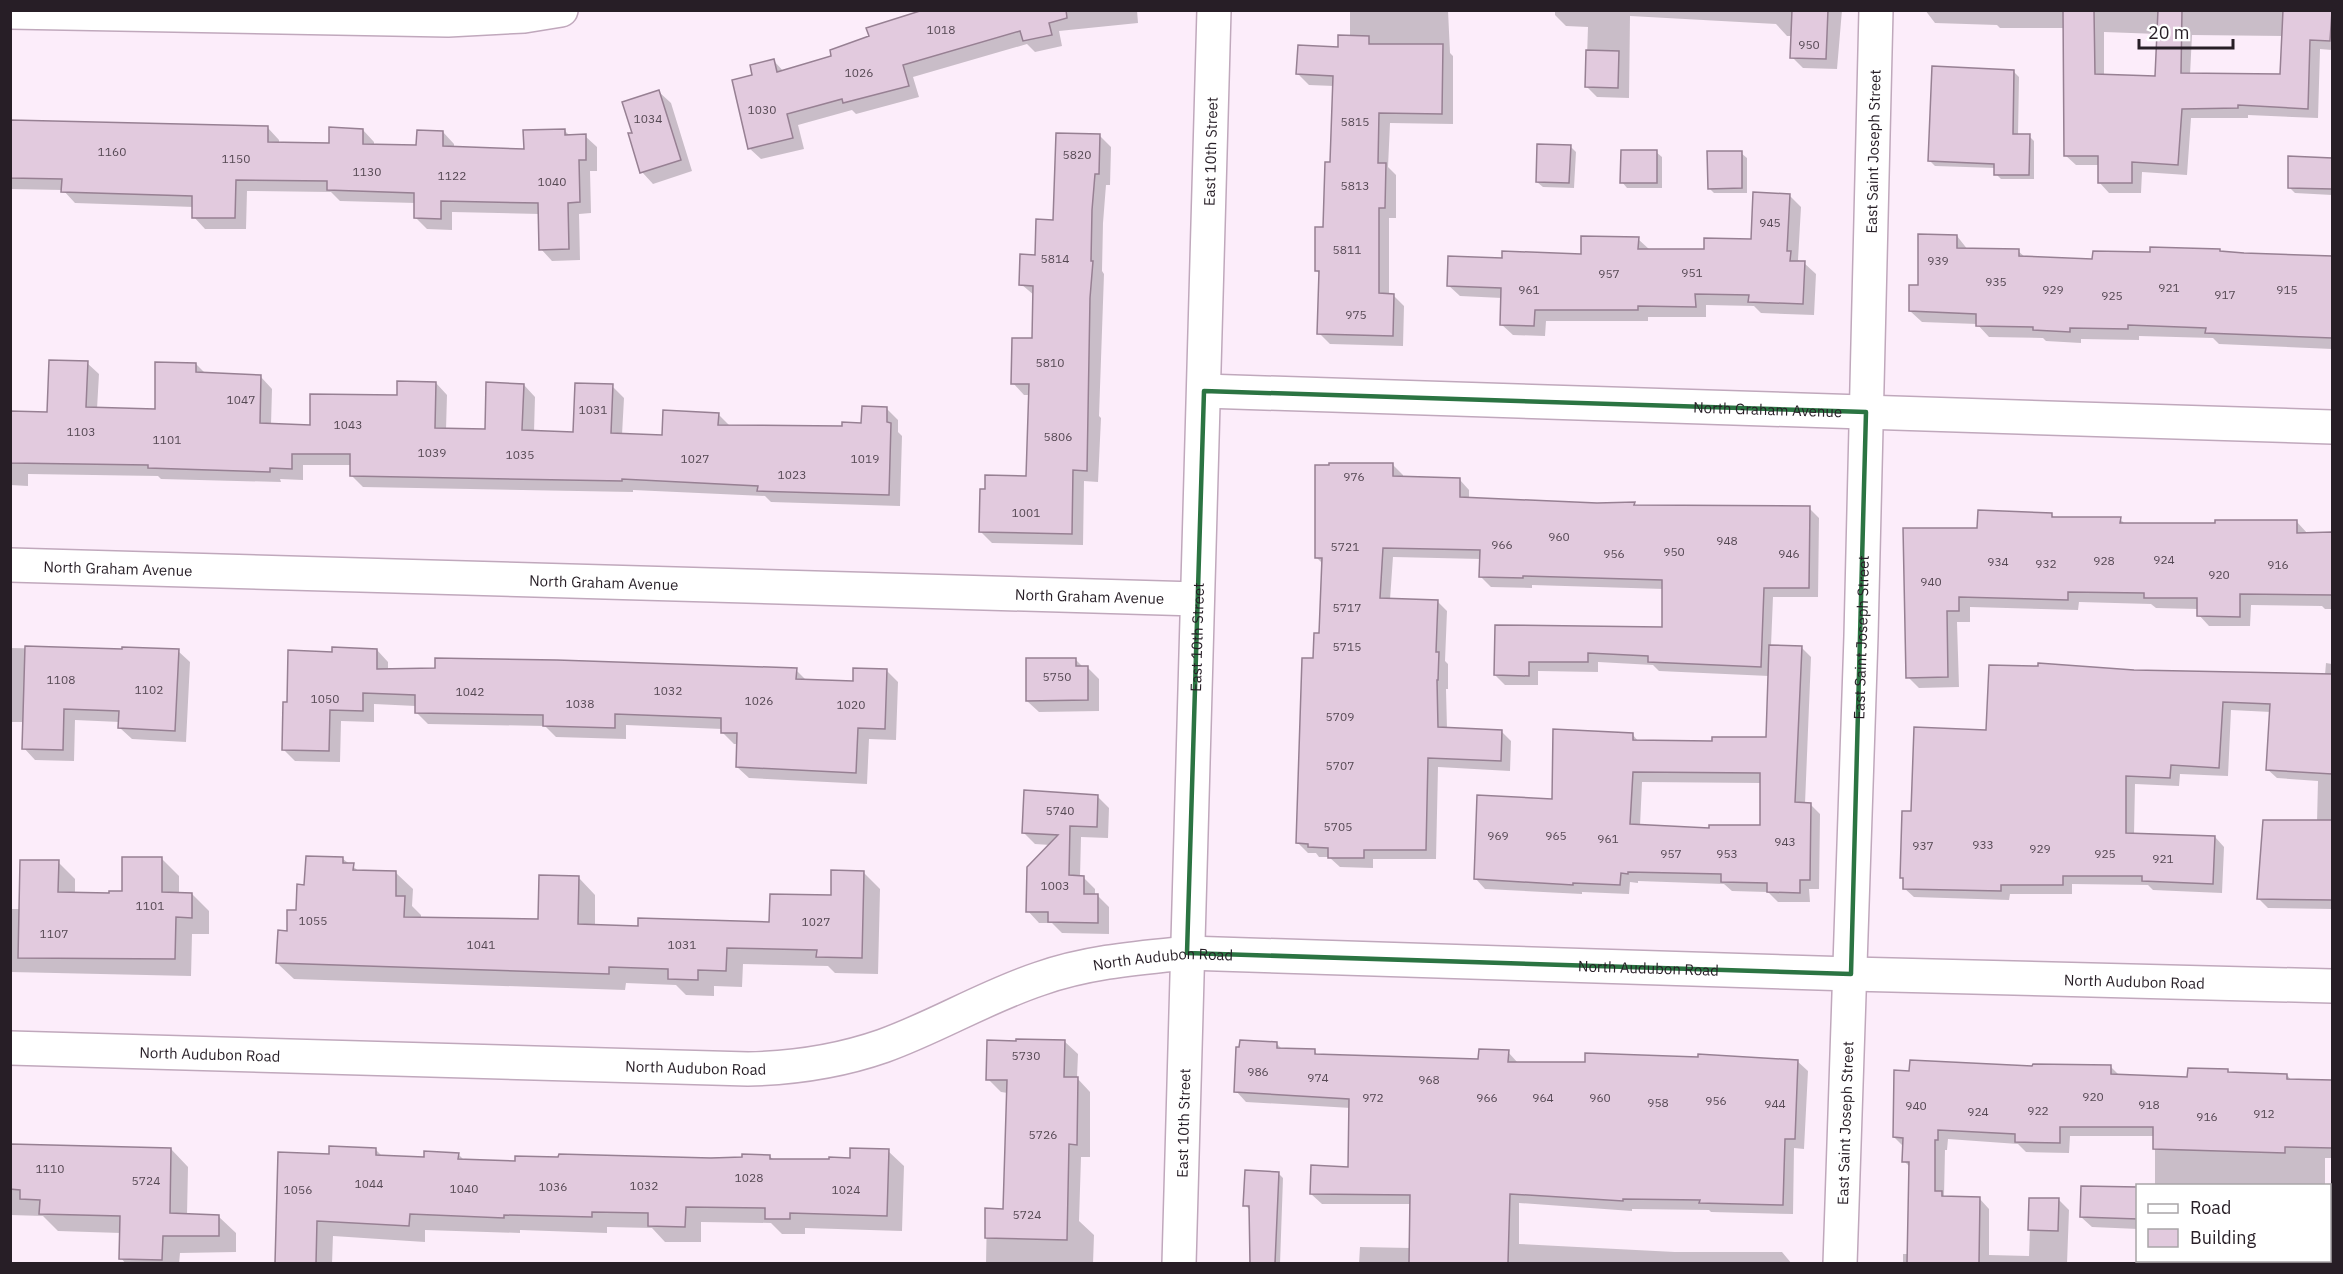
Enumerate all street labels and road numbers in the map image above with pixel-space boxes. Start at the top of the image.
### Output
street label: East Saint Joseph Street [1861,69,1884,234]
street label: East 10th Street [1199,97,1221,206]
street label: North Graham Avenue [1693,397,1843,421]
street label: East Saint Joseph Street [1849,555,1872,720]
street label: North Graham Avenue [43,556,193,580]
street label: North Graham Avenue [529,570,679,594]
street label: East 10th Street [1185,582,1208,692]
street label: North Graham Avenue [1015,584,1164,608]
street label: North Audubon Road [1091,943,1234,974]
street label: North Audubon Road [1578,956,1719,979]
street label: North Audubon Road [2064,970,2205,992]
street label: East Saint Joseph Street [1832,1041,1857,1205]
street label: North Audubon Road [139,1042,281,1065]
street label: North Audubon Road [625,1056,767,1079]
street label: East 10th Street [1172,1068,1194,1178]

